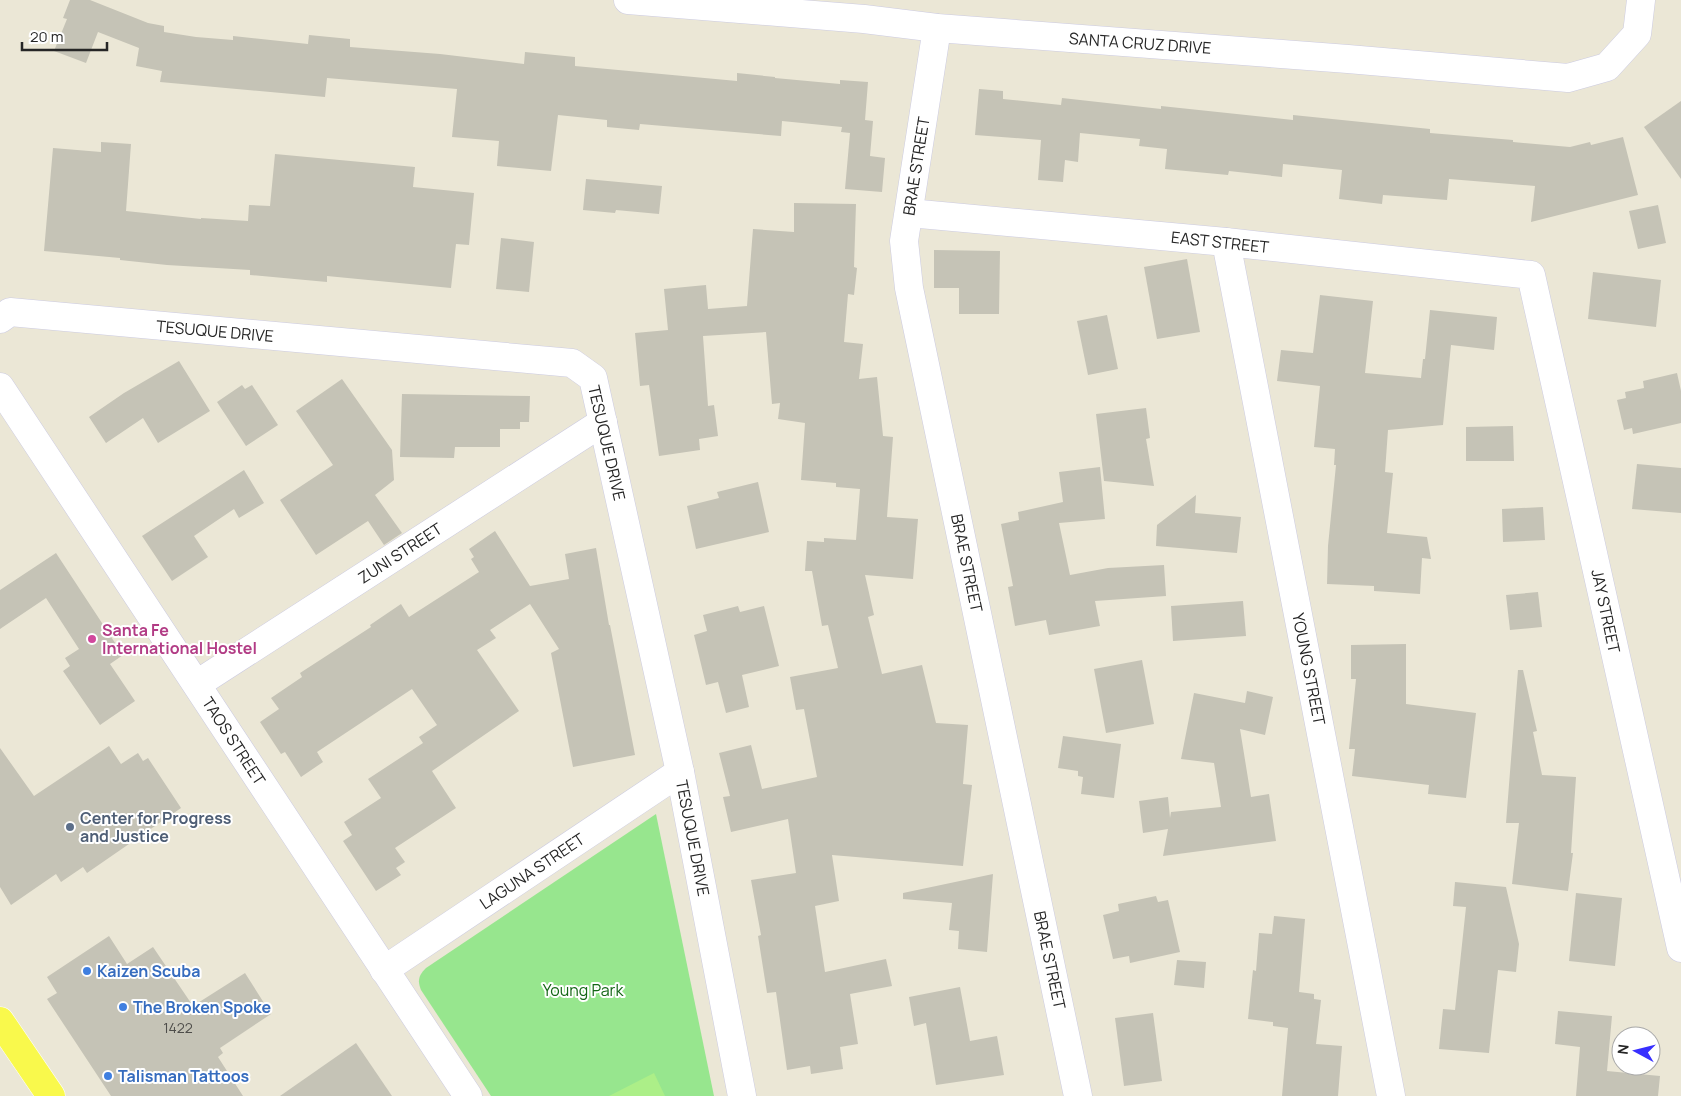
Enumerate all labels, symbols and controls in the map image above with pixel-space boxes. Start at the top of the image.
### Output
scale bar [22,20,108,52]
text: 20 m [30,26,63,47]
street label: SANTA CRUZ DRIVE [1068,27,1212,59]
street label: BRAE STREET [897,115,935,217]
street label: EAST STREET [1170,226,1271,258]
street label: TESUQUE DRIVE [155,315,275,347]
street label: TESUQUE DRIVE [583,383,631,503]
street label: BRAE STREET [946,512,988,614]
street label: ZUNI STREET [354,517,447,588]
street label: JAY STREET [1586,567,1626,655]
street label: YOUNG STREET [1287,611,1331,727]
place label: Santa Fe International Hostel [102,619,257,659]
marker: Santa Fe International Hostel [86,633,98,645]
street label: TAOS STREET [197,693,271,790]
street label: TESUQUE DRIVE [671,778,715,898]
place label: Center for Progress and Justice [80,807,232,847]
marker: Center for Progress and Justice [64,821,76,833]
street label: LAGUNA STREET [475,827,589,914]
street label: BRAE STREET [1029,909,1071,1011]
place label: Kaizen Scuba [97,960,200,982]
marker: Kaizen Scuba [81,965,93,977]
park label: Young Park [543,979,624,1001]
place label: The Broken Spoke [133,996,272,1018]
marker: The Broken Spoke [117,1001,129,1013]
house number: 1422 [163,1018,193,1037]
north arrow [1611,1026,1661,1076]
text: N [1613,1043,1633,1056]
place label: Talisman Tattoos [118,1065,250,1087]
marker: Talisman Tattoos [102,1070,114,1082]

